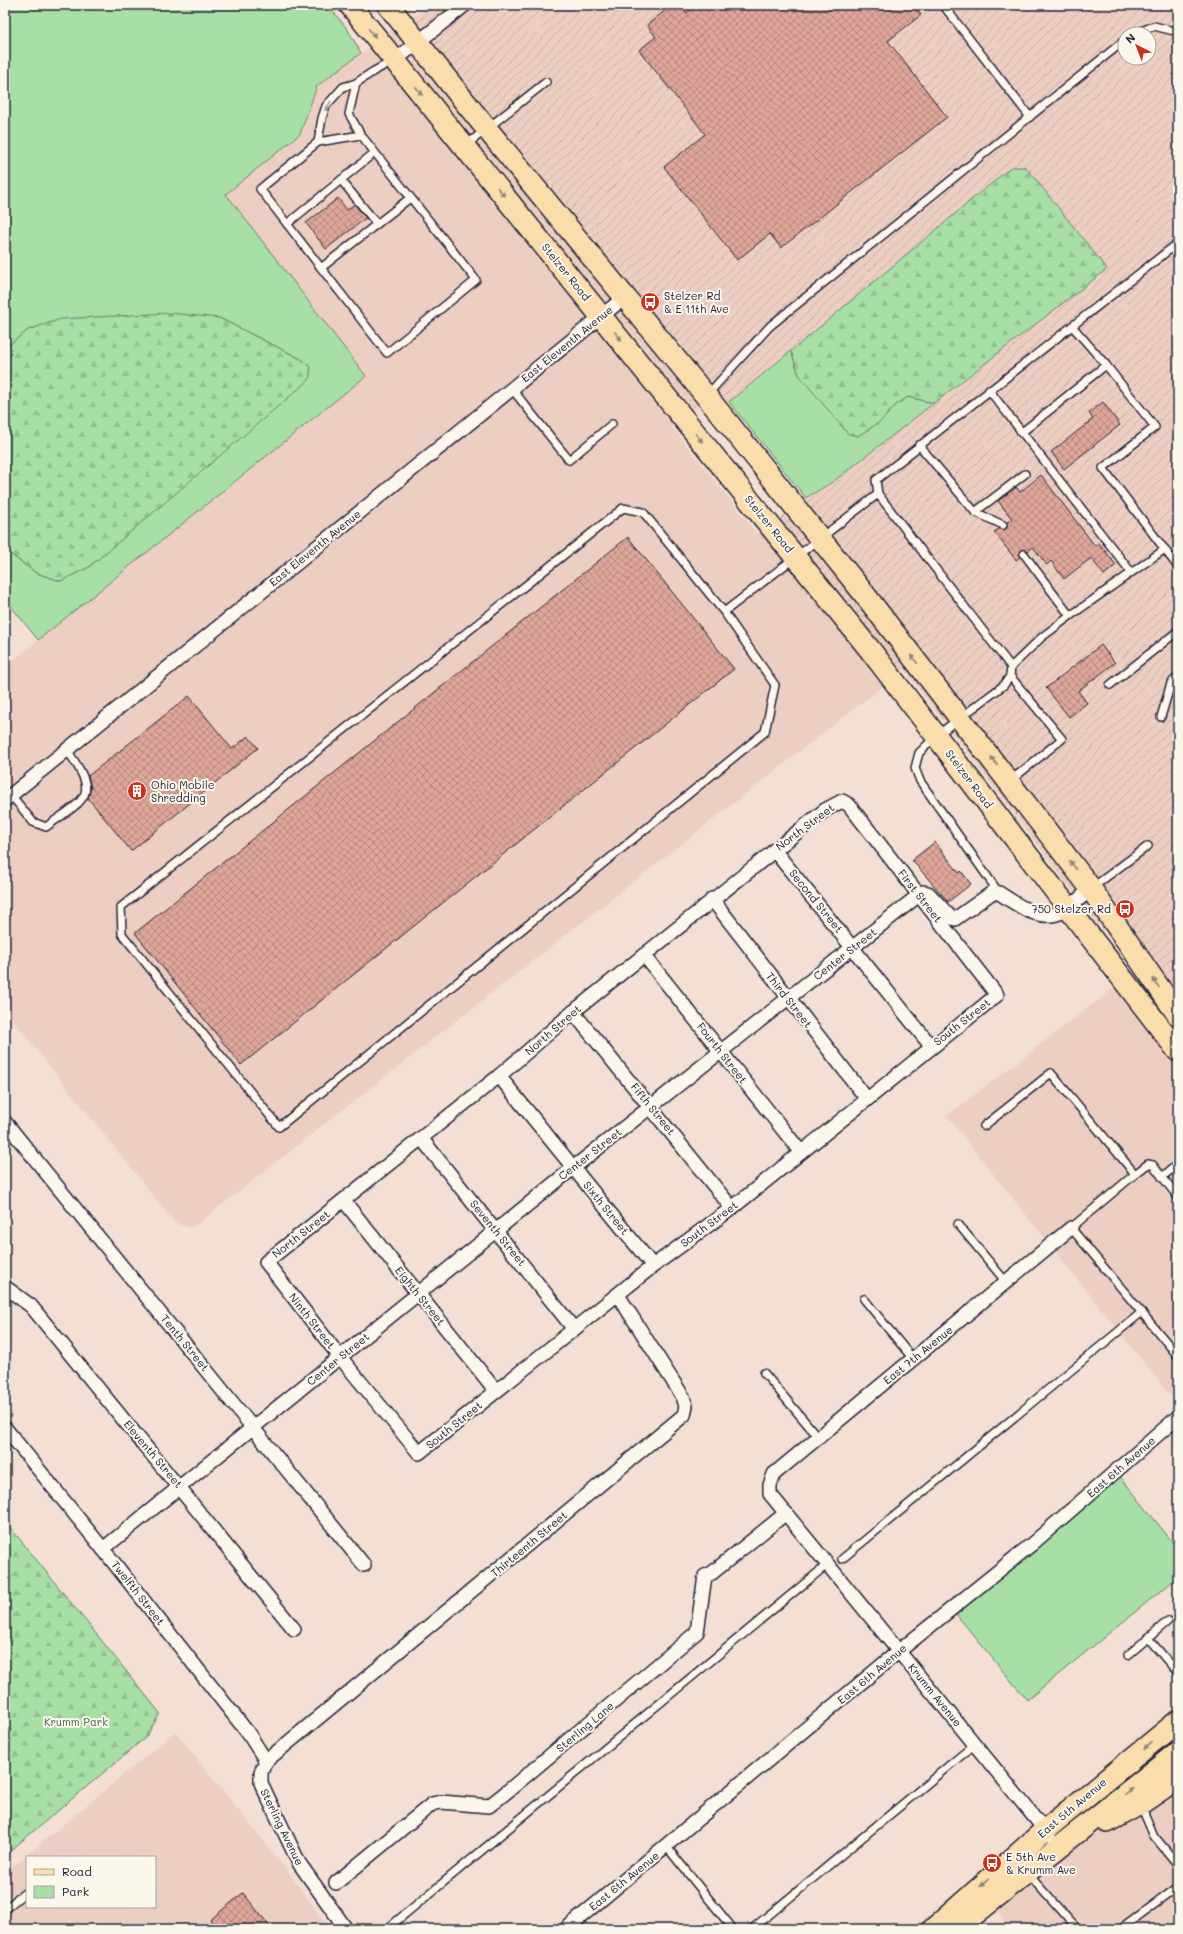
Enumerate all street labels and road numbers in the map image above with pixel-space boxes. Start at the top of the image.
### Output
street label: Stelzer Road [539,240,594,304]
street label: East Eleventh Avenue [518,302,616,385]
street label: Stelzer Road [742,492,797,556]
street label: East Eleventh Avenue [266,506,364,589]
street label: Stelzer Road [942,746,996,811]
street label: North Street [772,800,837,854]
street label: Second Street [786,866,847,936]
street label: First Street [895,866,946,926]
street label: Center Street [810,924,880,983]
street label: Third Street [763,969,816,1031]
street label: South Street [930,995,993,1049]
street label: North Street [521,1001,584,1058]
street label: Fourth Street [694,1019,751,1087]
street label: Fifth Street [628,1079,679,1138]
street label: Center Street [555,1124,625,1183]
street label: Sixth Street [580,1178,633,1238]
street label: Seventh Street [467,1196,530,1269]
street label: South Street [677,1197,741,1250]
street label: North Street [269,1206,333,1261]
street label: Eighth Street [392,1263,449,1328]
street label: Ninth Street [286,1290,339,1352]
street label: Tenth Street [158,1311,213,1374]
street label: East 7th Avenue [880,1322,956,1387]
street label: Center Street [303,1329,372,1389]
street label: South Street [422,1397,485,1452]
street label: Eleventh Street [121,1417,186,1491]
street label: East 6th Avenue [1083,1433,1158,1501]
street label: Thirteenth Street [487,1507,570,1580]
street label: Twelfth Street [108,1557,168,1628]
street label: East 6th Avenue [834,1640,910,1707]
street label: Krumm Avenue [905,1660,966,1730]
street label: Sterling Lane [553,1698,617,1755]
street label: East 5th Avenue [1034,1774,1110,1841]
street label: Sterling Avenue [257,1786,308,1868]
street label: East 6th Avenue [585,1848,662,1914]

